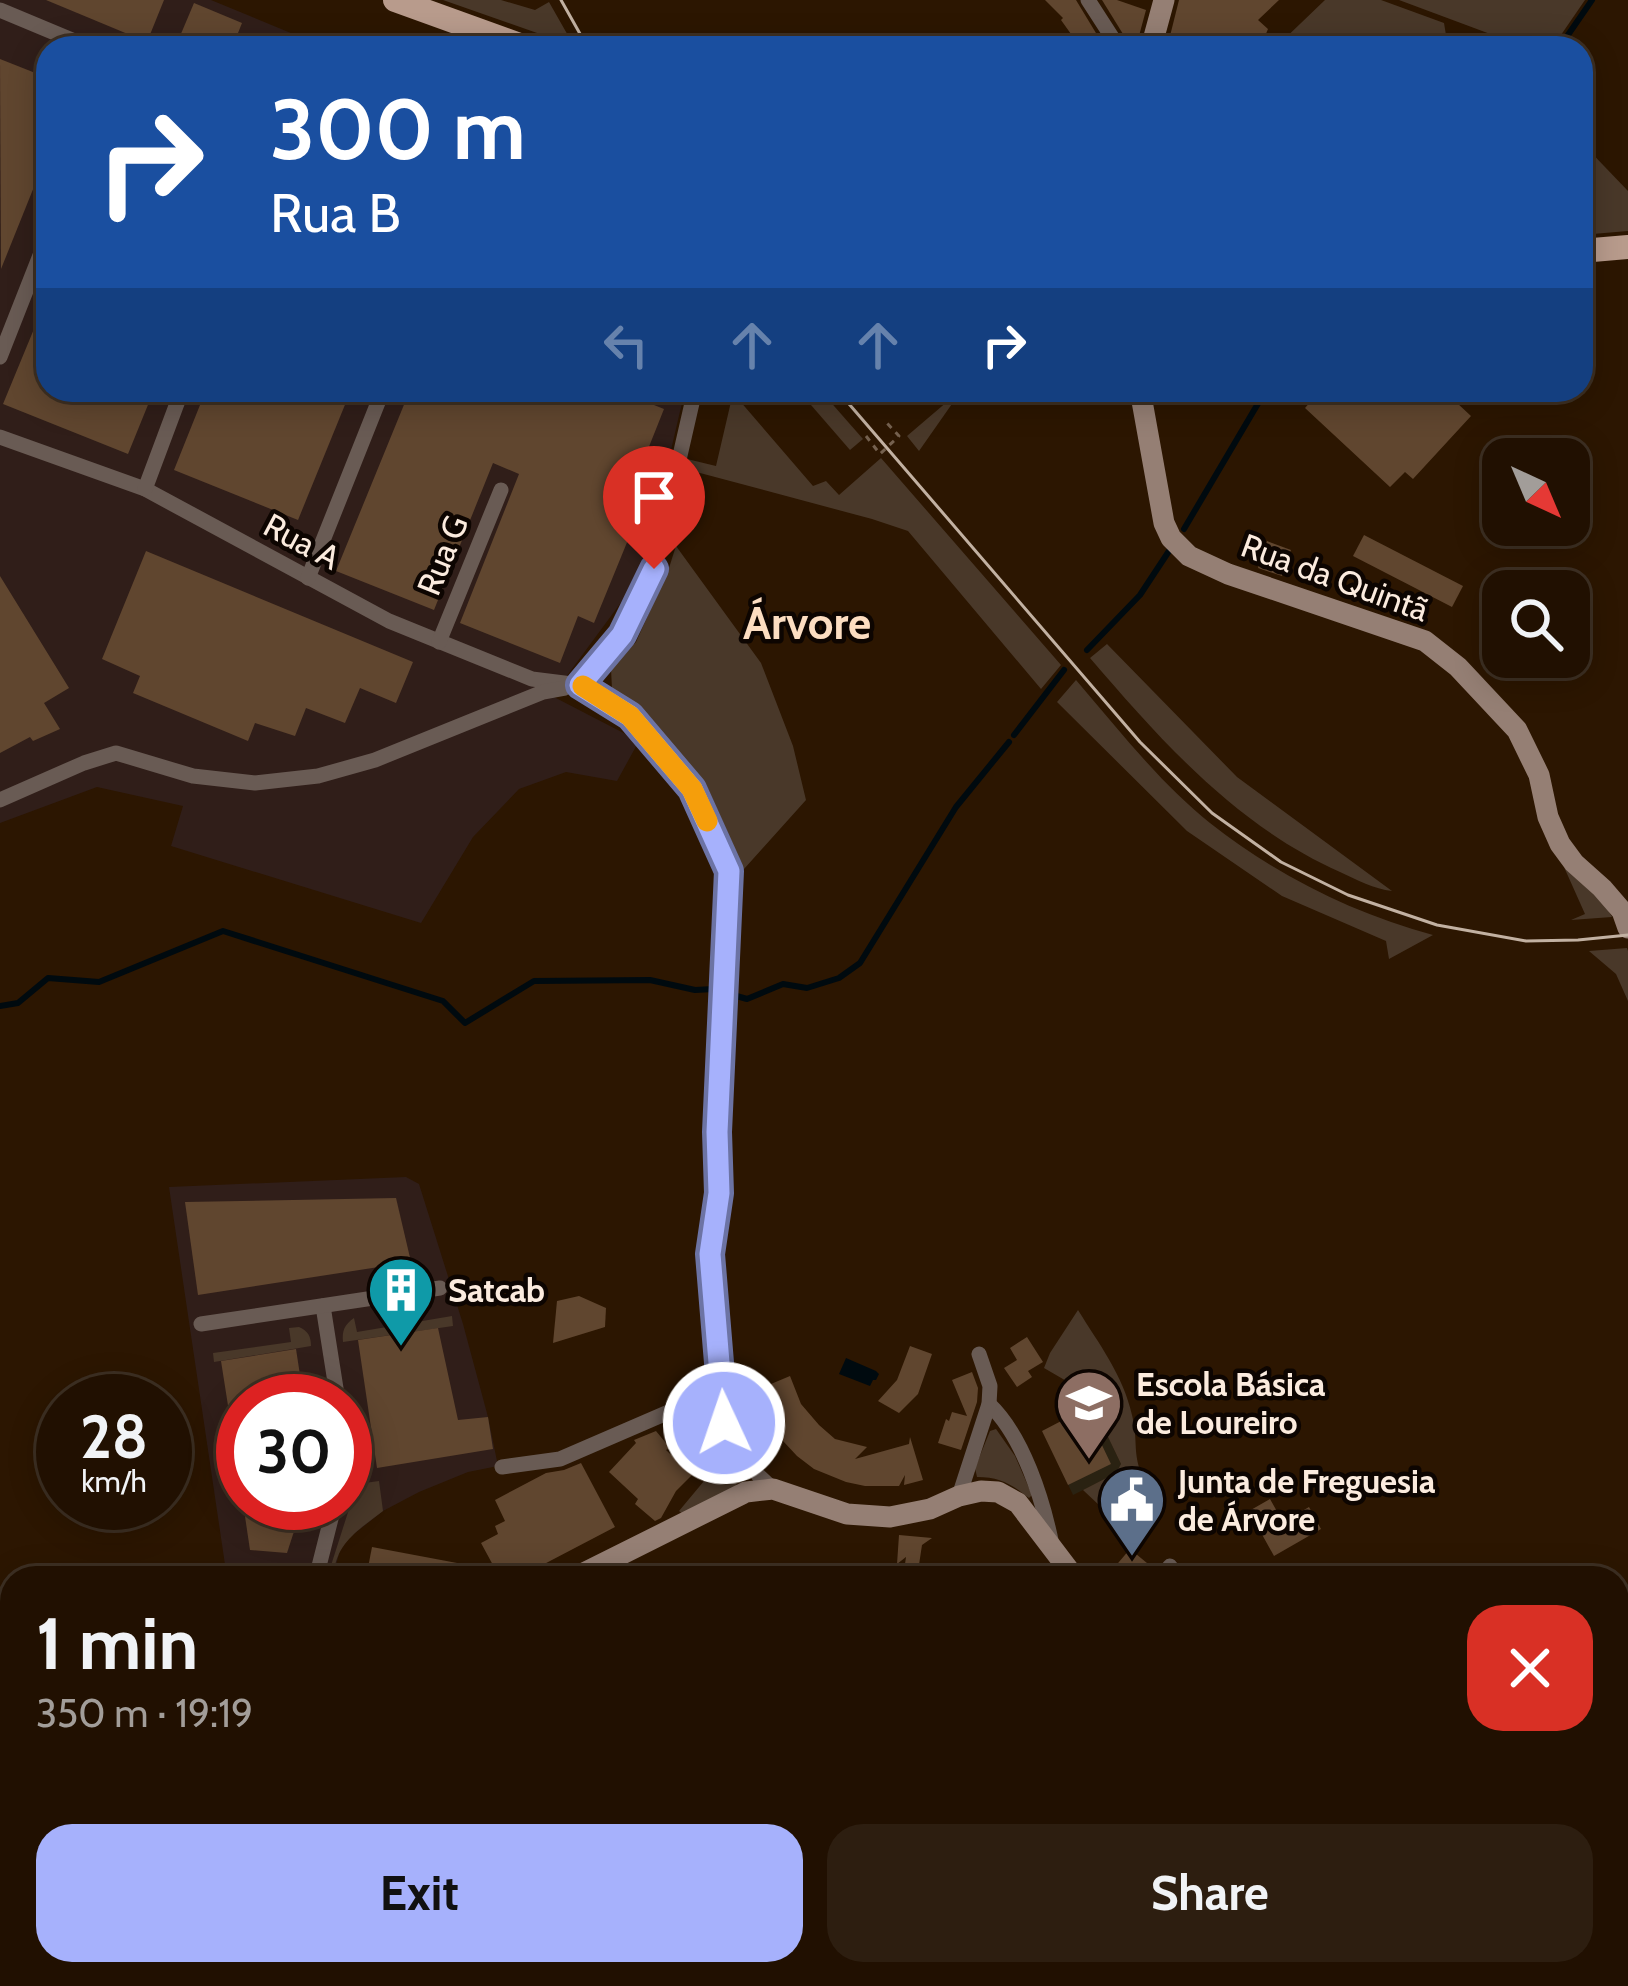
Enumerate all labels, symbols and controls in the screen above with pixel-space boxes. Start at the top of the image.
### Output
text: 300 m [270,78,526,180]
icon: right [72,84,228,240]
text: Rua B [270,180,401,246]
icon: left [593,312,659,378]
icon: ahead [719,312,785,378]
icon: ahead [845,312,911,378]
icon: right [971,312,1037,378]
north arrow [1482,438,1590,546]
map controls [1482,438,1590,678]
pin [603,446,705,569]
icon: arrive [621,464,687,530]
street label: Rua A [257,504,347,578]
street label: Rua G [408,509,476,601]
street label: Rua da Quintã [1236,525,1434,629]
button: search [1482,570,1590,678]
district label: Árvore [743,596,871,650]
building icon: Satcab [366,1255,436,1349]
place label: Satcab [448,1270,545,1310]
position arrow [661,1360,787,1486]
place label: Escola Básica de Loureiro [1136,1364,1326,1442]
school or university icon: Escola Básica de Loureiro [1054,1368,1124,1462]
speed limit sign: 30 [216,1374,372,1530]
text: 28 [80,1400,148,1473]
place label: Junta de Freguesia de Árvore [1177,1461,1436,1539]
text: km/h [81,1463,147,1500]
public building icon: Junta de Freguesia de Árvore [1097,1465,1167,1559]
text: 1 min [36,1600,198,1687]
button: close [1467,1605,1593,1731]
text: 350 m · 19:19 [36,1689,253,1737]
button: Exit [36,1824,803,1962]
button: Share [827,1824,1593,1962]

